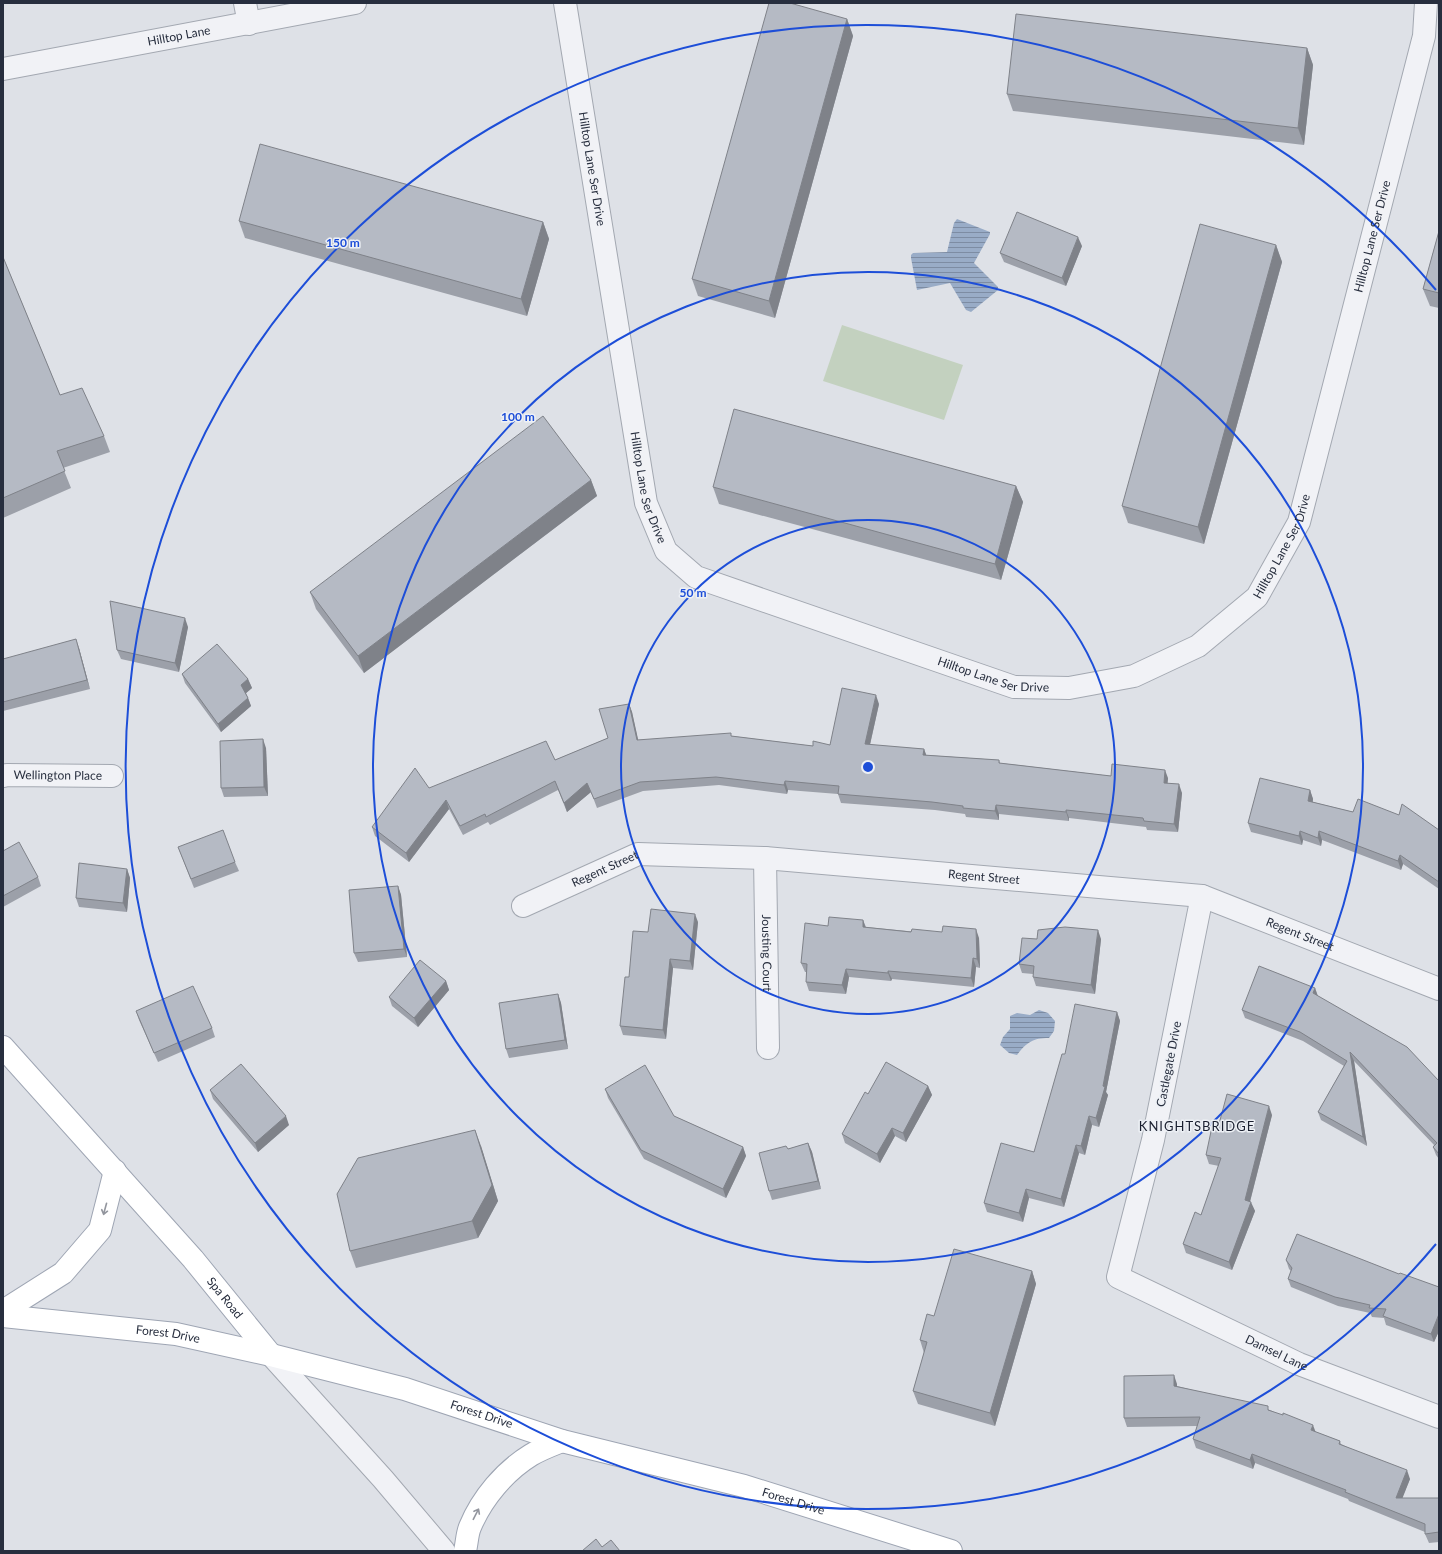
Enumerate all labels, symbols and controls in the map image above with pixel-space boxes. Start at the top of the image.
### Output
street label: Hilltop Lane [146,22,212,49]
street label: Hilltop Lane Ser Drive [576,111,609,227]
street label: Hilltop Lane Ser Drive [1350,179,1394,294]
text: 150 m [326,235,360,250]
text: 100 m [501,409,535,424]
street label: Hilltop Lane Ser Drive [628,430,670,546]
street label: Hilltop Lane Ser Drive [1250,492,1313,601]
text: 50 m [680,585,706,600]
street label: Hilltop Lane Ser Drive [936,653,1049,695]
centre of rings [861,760,875,774]
street label: Wellington Place [14,767,102,783]
street label: Regent Street [569,847,641,890]
street label: Regent Street [948,866,1021,887]
street label: Jousting Court [759,914,775,992]
street label: Regent Street [1264,914,1337,954]
street label: Castlegate Drive [1153,1020,1184,1108]
district label: KNIGHTSBRIDGE [1139,1118,1255,1134]
one-way arrow [101,1202,108,1215]
street label: Spa Road [204,1274,246,1321]
street label: Forest Drive [135,1322,202,1346]
street label: Damsel Lane [1243,1331,1310,1374]
street label: Forest Drive [448,1397,515,1431]
street label: Forest Drive [760,1484,827,1518]
one-way arrow [473,1508,481,1520]

